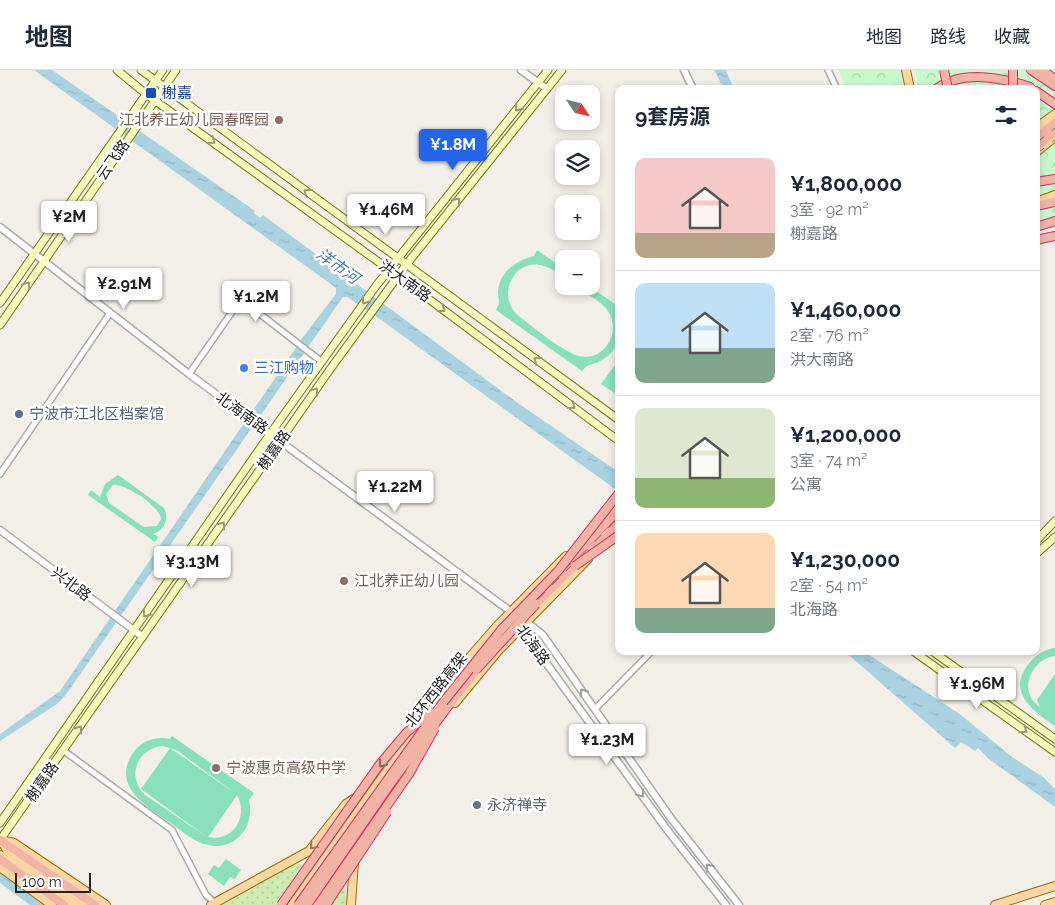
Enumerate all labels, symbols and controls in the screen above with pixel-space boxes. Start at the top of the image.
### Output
text: 地图 [25,22,73,51]
text: 地图 [866,26,902,47]
text: 路线 [930,26,966,47]
text: 收藏 [994,26,1030,47]
place label: 榭嘉 [162,84,192,102]
north arrow [555,85,600,130]
map controls [555,85,600,295]
marker: 榭嘉 [144,86,158,100]
icon: filters [992,101,1020,129]
one-way arrow [515,102,523,111]
text: 9套房源 [635,104,710,129]
place label: 江北养正幼儿园春晖园 [119,111,269,129]
marker: 江北养正幼儿园春晖园 [273,114,285,126]
pin: ¥1.8M [418,128,488,171]
one-way arrow [206,135,216,144]
text: ¥1.8M [430,135,476,154]
street label: 云飞路 [93,136,133,184]
button: layers [555,140,600,185]
text: ¥1,800,000 [790,171,902,196]
icon: home [675,178,735,238]
one-way arrow [303,189,313,198]
pin: ¥1.46M [345,194,427,236]
button: + [555,195,600,240]
one-way arrow [452,198,460,207]
pin: ¥2M [45,200,93,243]
text: ¥1.46M [358,200,414,219]
text: 3室 · 92 m² [790,200,868,219]
text: ¥2M [52,207,86,226]
text: 榭嘉路 [790,224,838,243]
water label: 洋市河 [313,244,365,290]
button: − [555,250,600,295]
street label: 洪大南路 [375,256,435,306]
pin: ¥2.91M [83,268,165,310]
text: ¥2.91M [96,274,152,293]
pin: ¥1.2M [221,280,291,323]
one-way arrow [21,281,30,291]
text: ¥1.2M [233,287,279,306]
one-way arrow [362,295,371,305]
text: ¥1,460,000 [790,297,901,322]
one-way arrow [436,303,446,312]
icon: home [675,303,735,363]
text: 2室 · 76 m² [790,326,869,345]
text: 洪大南路 [790,350,854,369]
one-way arrow [533,357,543,366]
place label: 三江购物 [254,359,314,377]
marker: 三江购物 [238,362,250,374]
one-way arrow [309,387,318,397]
street label: 北海南路 [212,388,272,438]
one-way arrow [566,401,575,409]
place label: 宁波市江北区档案馆 [29,405,164,423]
marker: 宁波市江北区档案馆 [13,408,25,420]
text: ¥1,200,000 [790,422,901,447]
street label: 榭嘉路 [254,426,294,474]
icon: home [675,428,735,488]
text: 3室 · 74 m² [790,451,867,470]
pin: ¥1.22M [354,470,436,513]
text: 公寓 [790,475,822,494]
text: ¥1.22M [368,477,422,496]
one-way arrow [216,521,225,530]
pin: ¥3.13M [151,546,233,588]
text: ¥1,230,000 [790,547,900,572]
text: ¥3.13M [165,552,219,571]
icon: home [675,553,735,613]
street label: 兴北路 [48,563,94,605]
place label: 江北养正幼儿园 [354,572,459,590]
marker: 江北养正幼儿园 [338,575,350,587]
text: 2室 · 54 m² [790,576,868,595]
text: 北海路 [790,600,838,619]
one-way arrow [143,608,152,617]
street label: 北海路 [513,621,553,669]
street label: 北环西路高架 [401,649,471,731]
pin: ¥1.96M [936,668,1018,710]
text: ¥1.96M [949,674,1005,693]
one-way arrow [580,688,589,698]
pin: ¥1.23M [566,724,648,766]
one-way arrow [1018,724,1028,733]
one-way arrow [73,725,82,735]
text: ¥1.23M [580,730,634,749]
street label: 榭嘉路 [22,758,62,806]
one-way arrow [378,758,387,767]
place label: 宁波惠贞高级中学 [226,759,346,777]
marker: 宁波惠贞高级中学 [210,762,222,774]
one-way arrow [635,788,644,798]
place label: 永济禅寺 [487,796,547,814]
marker: 永济禅寺 [471,799,483,811]
one-way arrow [310,840,319,849]
one-way arrow [705,863,714,872]
scale bar [15,870,91,893]
text: 100 m [22,874,62,890]

